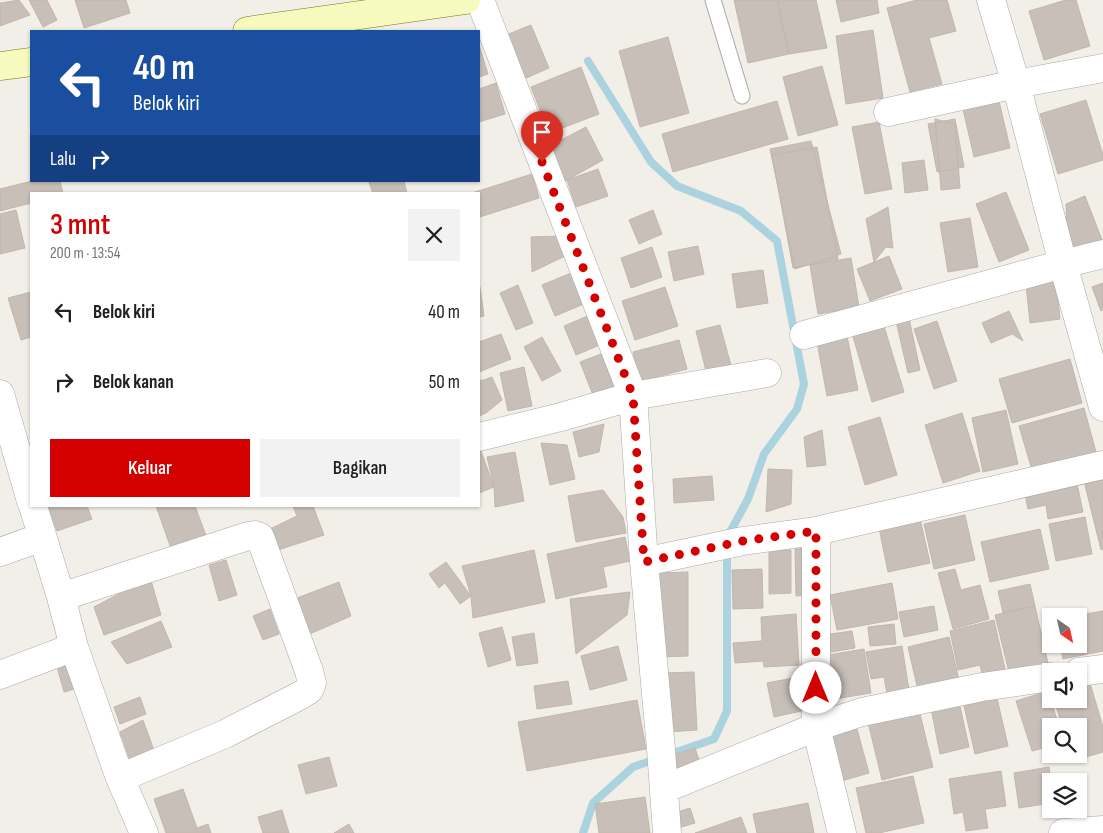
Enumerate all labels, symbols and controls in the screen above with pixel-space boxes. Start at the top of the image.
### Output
text: 40 m [133,47,195,90]
icon: left [50,50,115,115]
text: Belok kiri [133,90,200,117]
pin [521,111,563,162]
icon: arrive [528,118,556,146]
icon: right [86,145,114,173]
text: Lalu [50,148,76,171]
text: 3 mnt [50,207,110,243]
button: close [408,209,460,261]
text: 200 m · 13:54 [50,244,120,263]
icon: left [50,298,78,326]
text: Belok kiri [93,301,155,324]
text: 40 m [428,301,460,324]
icon: right [50,368,78,396]
text: Belok kanan [93,371,174,394]
text: 50 m [429,371,460,394]
button: Keluar [50,439,250,497]
button: Bagikan [260,439,460,497]
north arrow [1042,608,1088,652]
map controls [1042,608,1087,818]
position arrow [789,661,841,713]
button: sound [1042,663,1087,708]
button: search [1042,718,1087,763]
button: layers [1042,773,1087,818]

